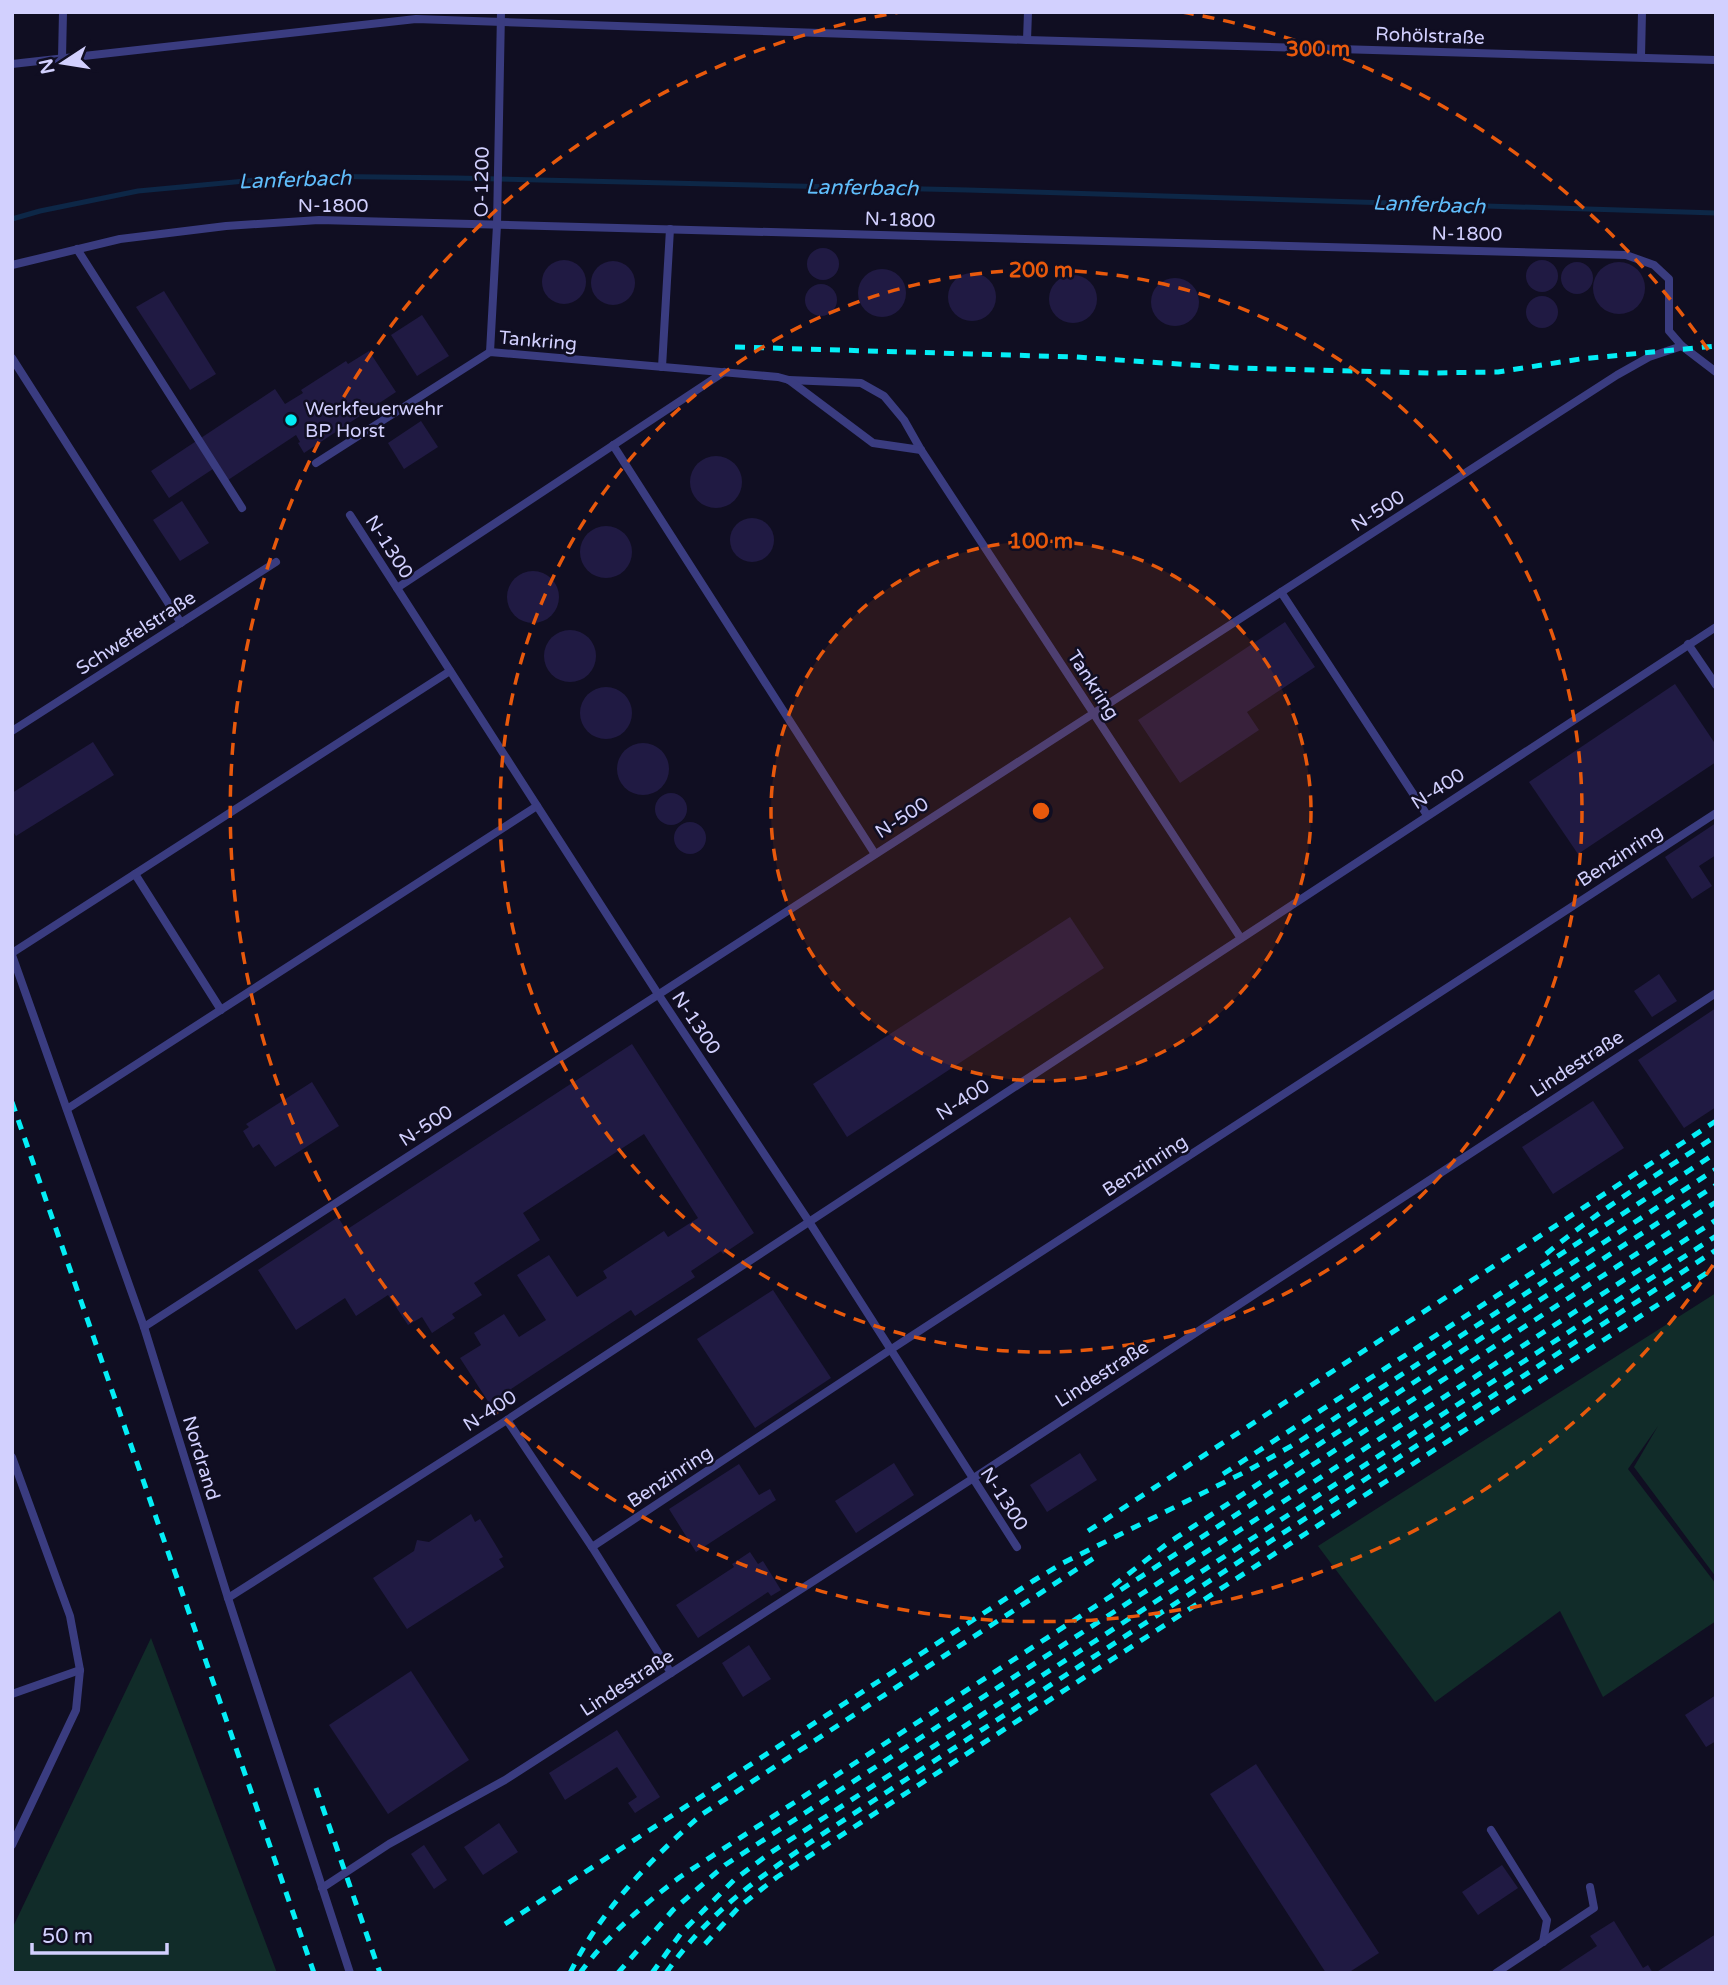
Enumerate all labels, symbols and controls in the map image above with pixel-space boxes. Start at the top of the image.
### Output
street label: Rohölstraße [1375,23,1485,49]
north arrow [28,28,98,98]
text: 300 m [1286,37,1350,62]
text: N [35,57,60,76]
street label: O-1200 [470,146,494,218]
water label: Lanferbach [238,165,353,194]
water label: Lanferbach [805,175,920,202]
water label: Lanferbach [1372,191,1487,220]
street label: N-1800 [298,195,368,217]
street label: N-1800 [864,208,936,232]
street label: N-1800 [1431,222,1503,246]
text: 200 m [1009,258,1073,283]
street label: Tankring [498,327,578,355]
place label: Werkfeuerwehr BP Horst [305,398,444,442]
marker: Werkfeuerwehr BP Horst [283,412,299,428]
street label: N-500 [1347,486,1409,536]
street label: N-1300 [361,511,418,583]
text: 100 m [1009,529,1073,554]
street label: Schwefelstraße [72,586,200,680]
street label: Tankring [1062,646,1124,724]
street label: N-400 [1407,764,1469,814]
street label: N-500 [871,793,933,843]
centre of rings [1029,799,1053,823]
street label: Benzinring [1573,820,1667,892]
street label: N-1300 [667,988,725,1059]
street label: Lindestraße [1526,1026,1628,1102]
street label: N-400 [932,1075,994,1125]
street label: N-500 [395,1101,457,1151]
street label: Benzinring [1098,1130,1192,1202]
street label: Lindestraße [1051,1336,1153,1412]
street label: N-400 [459,1386,521,1436]
street label: Nordrand [178,1413,224,1503]
street label: Benzinring [623,1441,717,1513]
street label: N-1300 [976,1463,1033,1535]
street label: Lindestraße [576,1645,678,1721]
scale bar [32,1912,166,1956]
text: 50 m [42,1924,93,1949]

